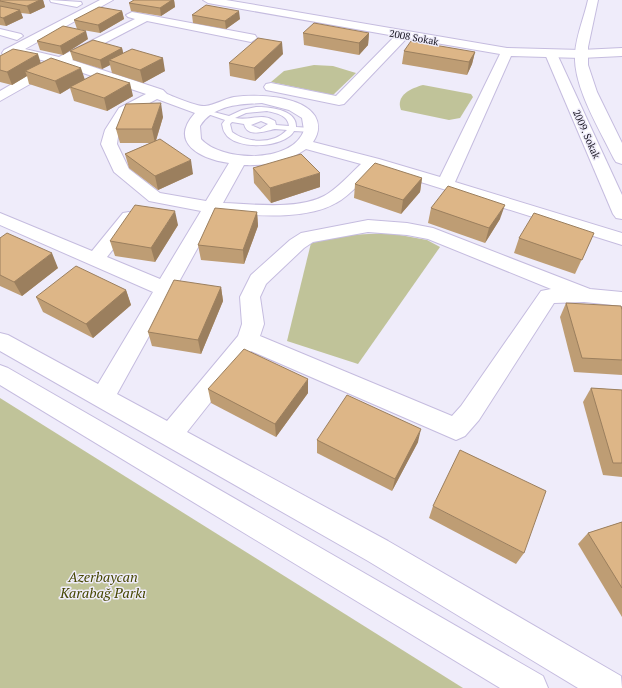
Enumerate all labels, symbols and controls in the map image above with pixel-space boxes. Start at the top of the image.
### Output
street label: 2008 Sokak [388,27,440,48]
street label: 2009. Sokak [570,108,603,162]
park label: Azerbaycan Karabağ Parkı [59,567,146,602]

